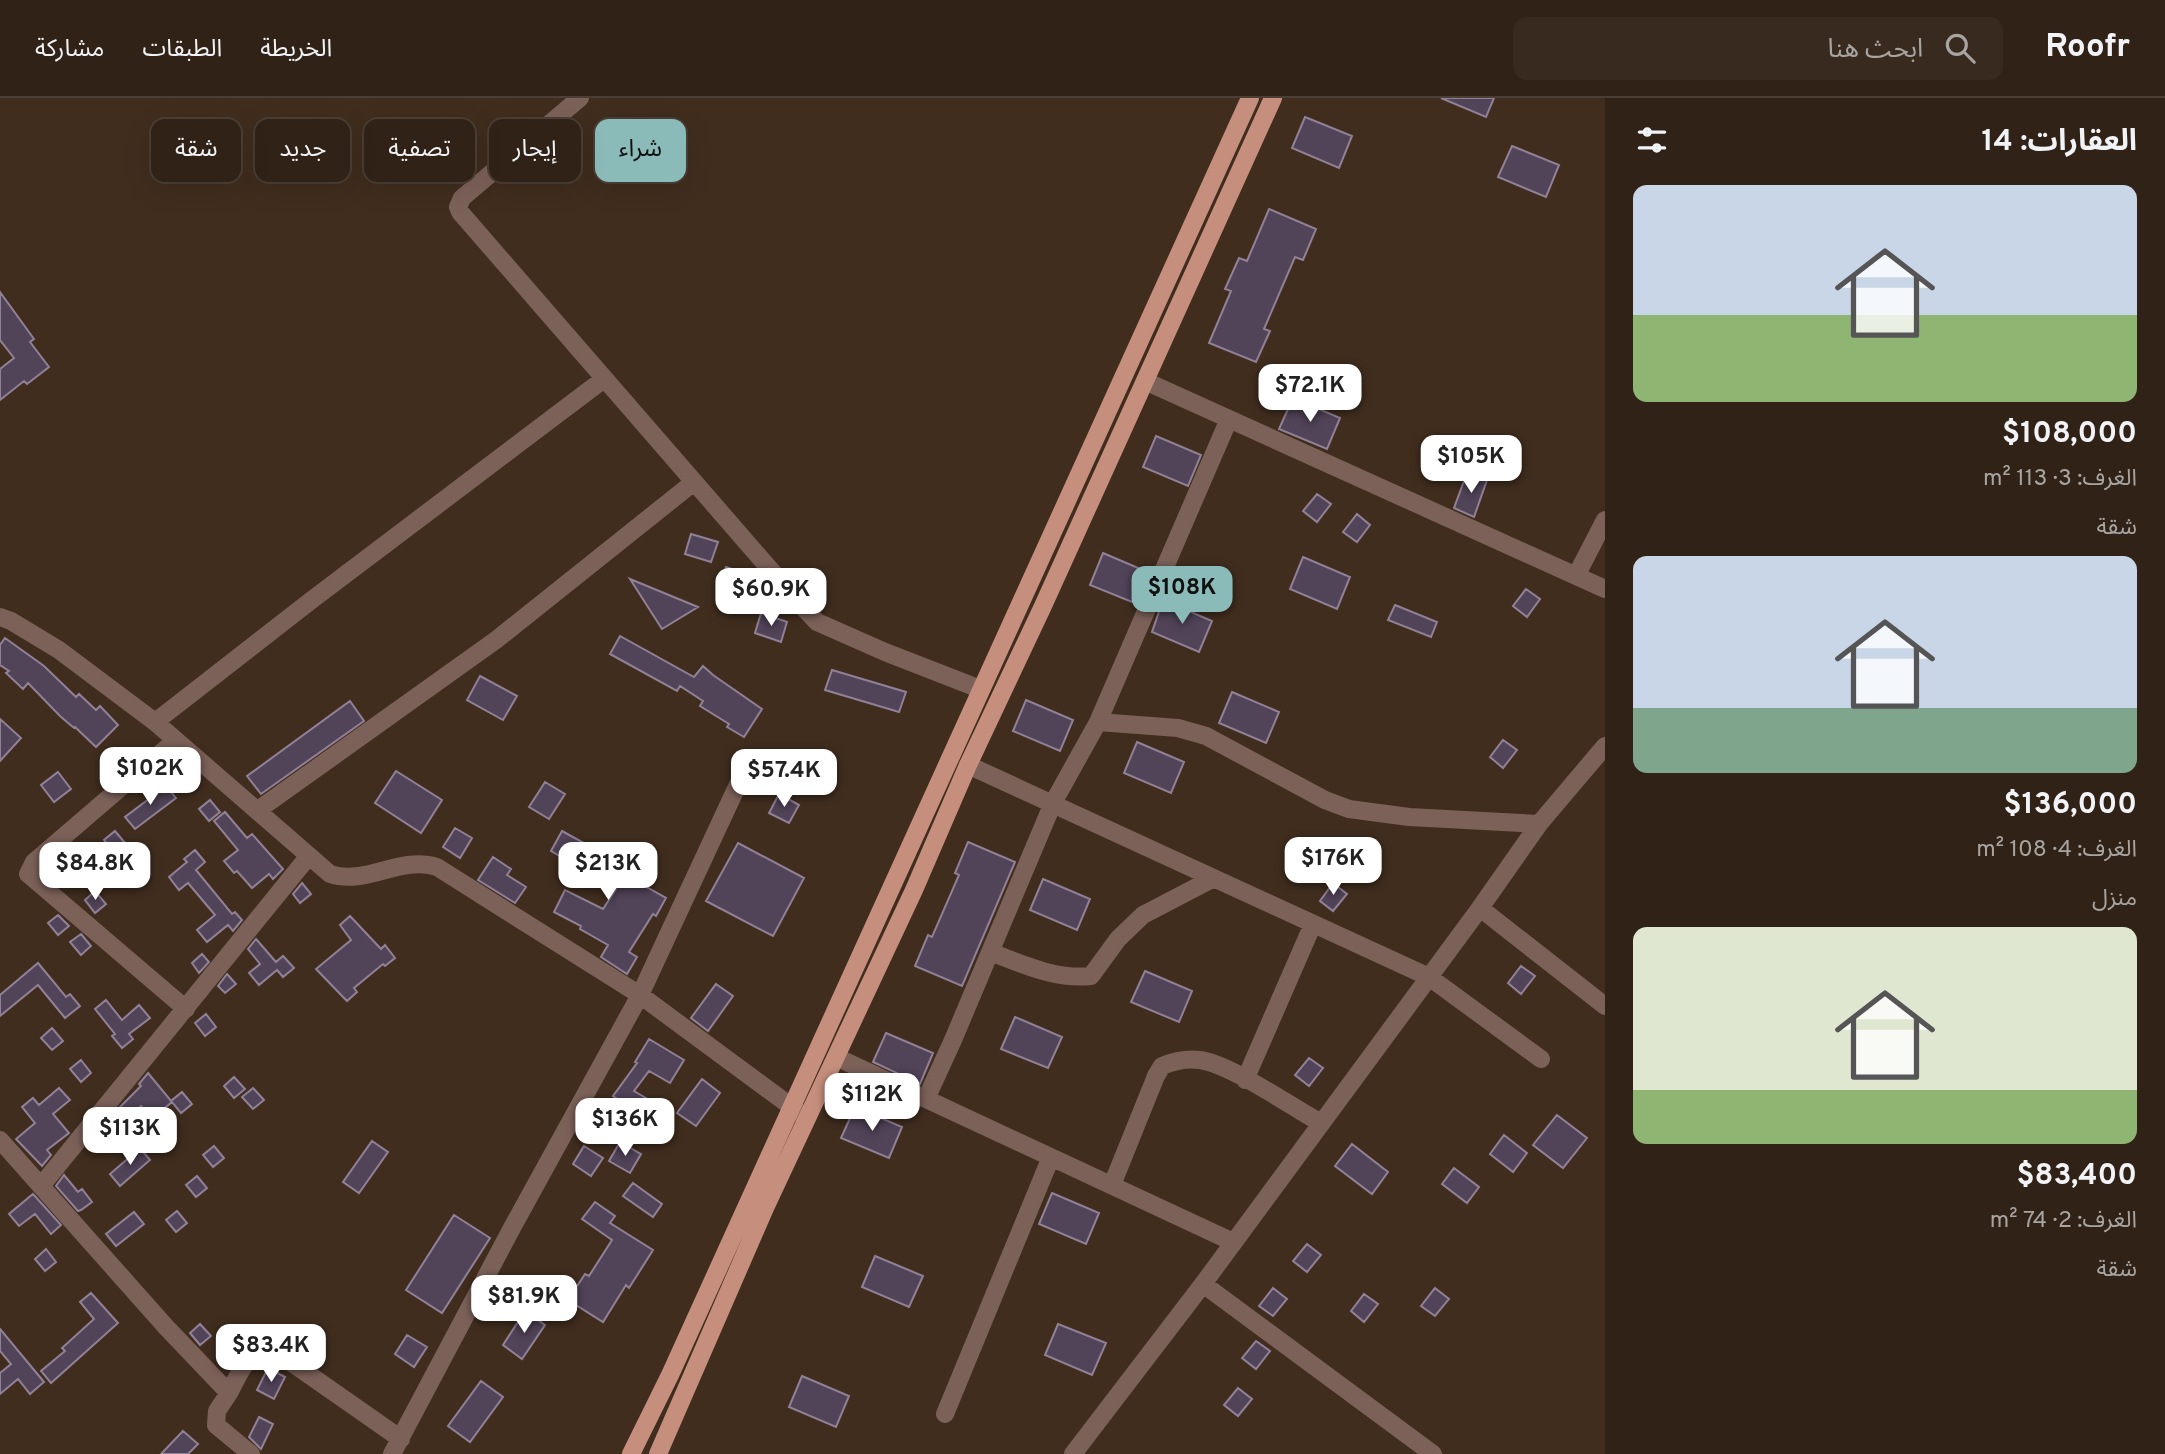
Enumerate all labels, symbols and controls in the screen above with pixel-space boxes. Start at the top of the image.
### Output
search box [1513,17,2003,80]
text: Roofr [2045,27,2130,69]
icon: search [1941,29,1979,67]
text: ابحث هنا [1828,34,1923,67]
text: مشاركة [35,35,104,65]
text: الطبقات [142,35,222,65]
text: الخريطة [260,35,332,65]
chip: شقة [151,119,241,182]
chip: جديد [255,119,350,182]
chip: تصفية [364,119,475,182]
chip: إيجار [489,119,581,182]
chip: شراء [595,119,686,182]
icon: filters [1633,121,1671,159]
text: العقارات: 14 [1981,124,2137,161]
icon: home [1822,230,1948,356]
pin: $72.1K [1253,364,1367,424]
text: $72.1K [1275,372,1345,401]
text: $108,000 [2002,416,2137,453]
pin: $105K [1422,436,1520,495]
text: $105K [1437,443,1505,472]
text: الغرف: 3 · 113 m² [1983,465,2137,494]
text: شقة [2096,514,2137,543]
pin: $108K [1133,566,1231,626]
pin: $60.9K [714,568,828,628]
text: $108K [1148,574,1216,603]
text: $60.9K [731,576,811,605]
icon: home [1822,601,1948,727]
pin: $102K [101,748,199,807]
pin: $57.4K [727,750,841,809]
text: $102K [116,755,184,784]
text: $57.4K [747,757,821,786]
text: $136,000 [2004,787,2137,824]
text: الغرف: 4 · 108 m² [1976,836,2137,865]
pin: $176K [1284,838,1382,897]
pin: $84.8K [38,842,152,902]
pin: $213K [559,842,657,902]
text: $176K [1301,845,1365,874]
text: $84.8K [55,850,135,879]
text: $213K [574,850,642,879]
text: منزل [2092,885,2137,914]
icon: home [1822,972,1948,1098]
pin: $112K [823,1074,921,1133]
text: $112K [841,1081,903,1110]
pin: $136K [576,1098,674,1158]
text: $136K [591,1106,659,1135]
pin: $113K [81,1108,179,1167]
text: $113K [99,1115,161,1144]
text: $83,400 [2016,1158,2137,1195]
text: الغرف: 2 · 74 m² [1990,1207,2137,1236]
text: شقة [2096,1256,2137,1285]
pin: $81.9K [467,1276,581,1335]
text: $81.9K [487,1283,561,1312]
pin: $83.4K [214,1324,328,1384]
text: $83.4K [232,1332,310,1361]

